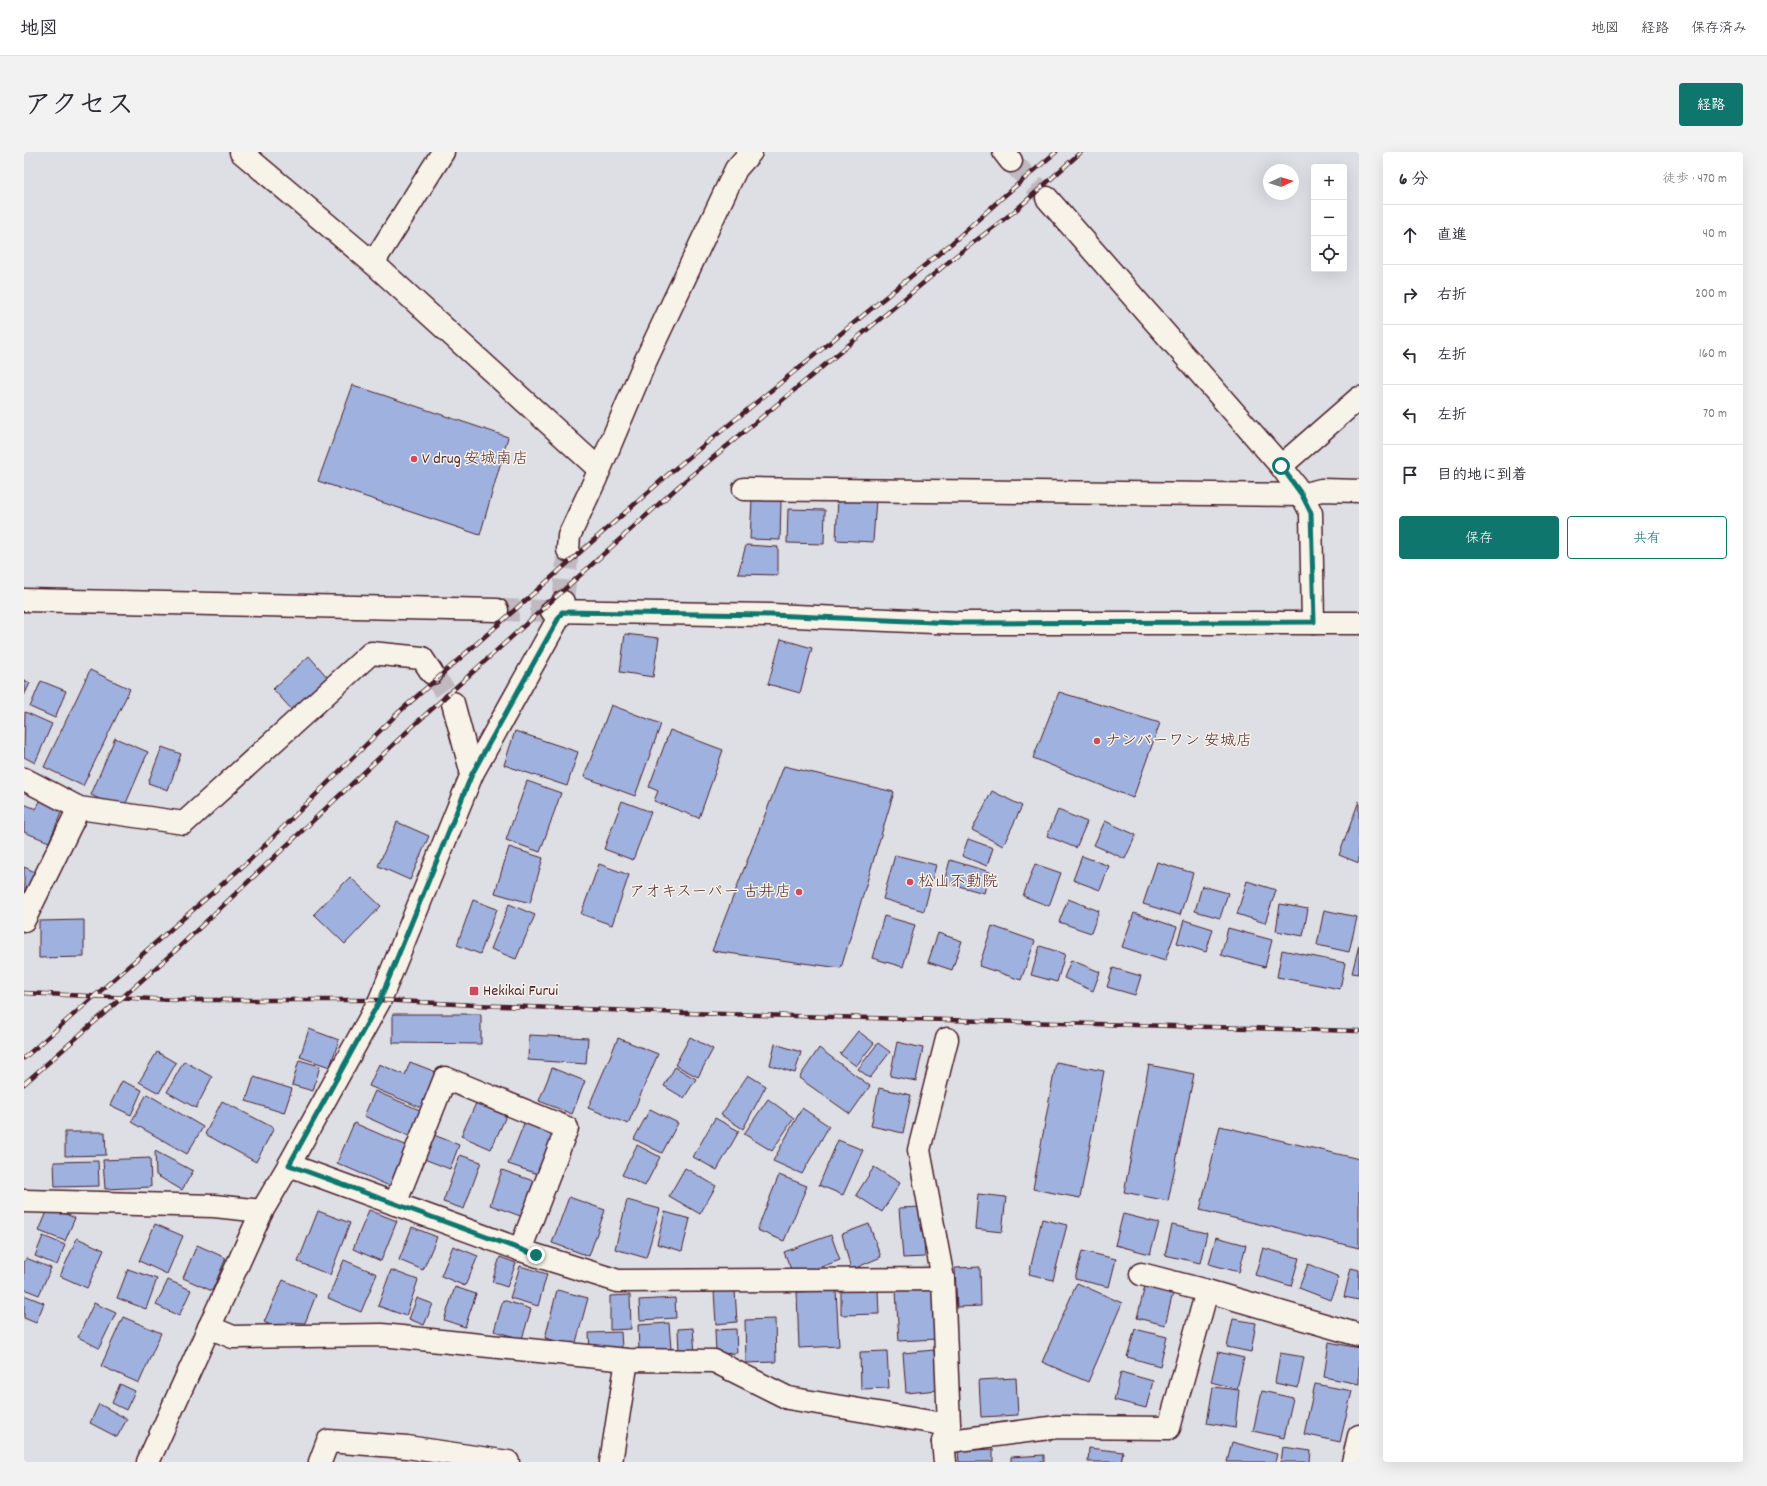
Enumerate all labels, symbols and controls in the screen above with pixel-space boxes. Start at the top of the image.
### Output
text: 地図 [20,17,58,44]
text: 地図 [1591,19,1619,39]
text: 経路 [1641,19,1669,39]
text: 保存済み [1691,19,1747,39]
button: 経路 [1679,83,1743,126]
text: アクセス [24,88,134,128]
north arrow [1263,164,1299,200]
map controls [1311,164,1347,272]
button: + [1311,164,1347,200]
text: 6 分 [1399,169,1428,193]
text: 徒歩 · 470 m [1663,170,1727,189]
button: − [1311,200,1347,236]
icon: ahead [1399,224,1421,246]
text: 直進 [1437,225,1467,247]
text: 40 m [1703,225,1727,244]
button: locate [1311,236,1347,272]
icon: right [1399,284,1421,306]
text: 右折 [1437,285,1467,307]
text: 200 m [1695,285,1727,304]
icon: left [1399,344,1421,366]
text: 左折 [1437,345,1467,367]
text: 160 m [1699,345,1727,364]
icon: left [1399,404,1421,426]
text: 左折 [1437,405,1467,427]
text: 70 m [1703,405,1727,424]
place label: V drug 安城南店 [422,448,528,471]
marker: V drug 安城南店 [409,454,419,464]
route start [1272,457,1290,475]
icon: arrive [1399,464,1421,486]
text: 目的地に到着 [1437,465,1527,487]
button: 保存 [1399,516,1559,559]
button: 共有 [1567,516,1727,559]
place label: ナンバーワン 安城店 [1105,730,1252,753]
marker: ナンバーワン 安城店 [1092,736,1102,746]
place label: 松山不動院 [918,871,998,894]
marker: 松山不動院 [905,877,915,887]
place label: アオキスーパー 古井店 [629,881,791,904]
marker: アオキスーパー 古井店 [794,887,804,897]
place label: Hekikai Furui [483,980,558,1003]
marker: Hekikai Furui [468,985,480,997]
route end [527,1246,545,1264]

